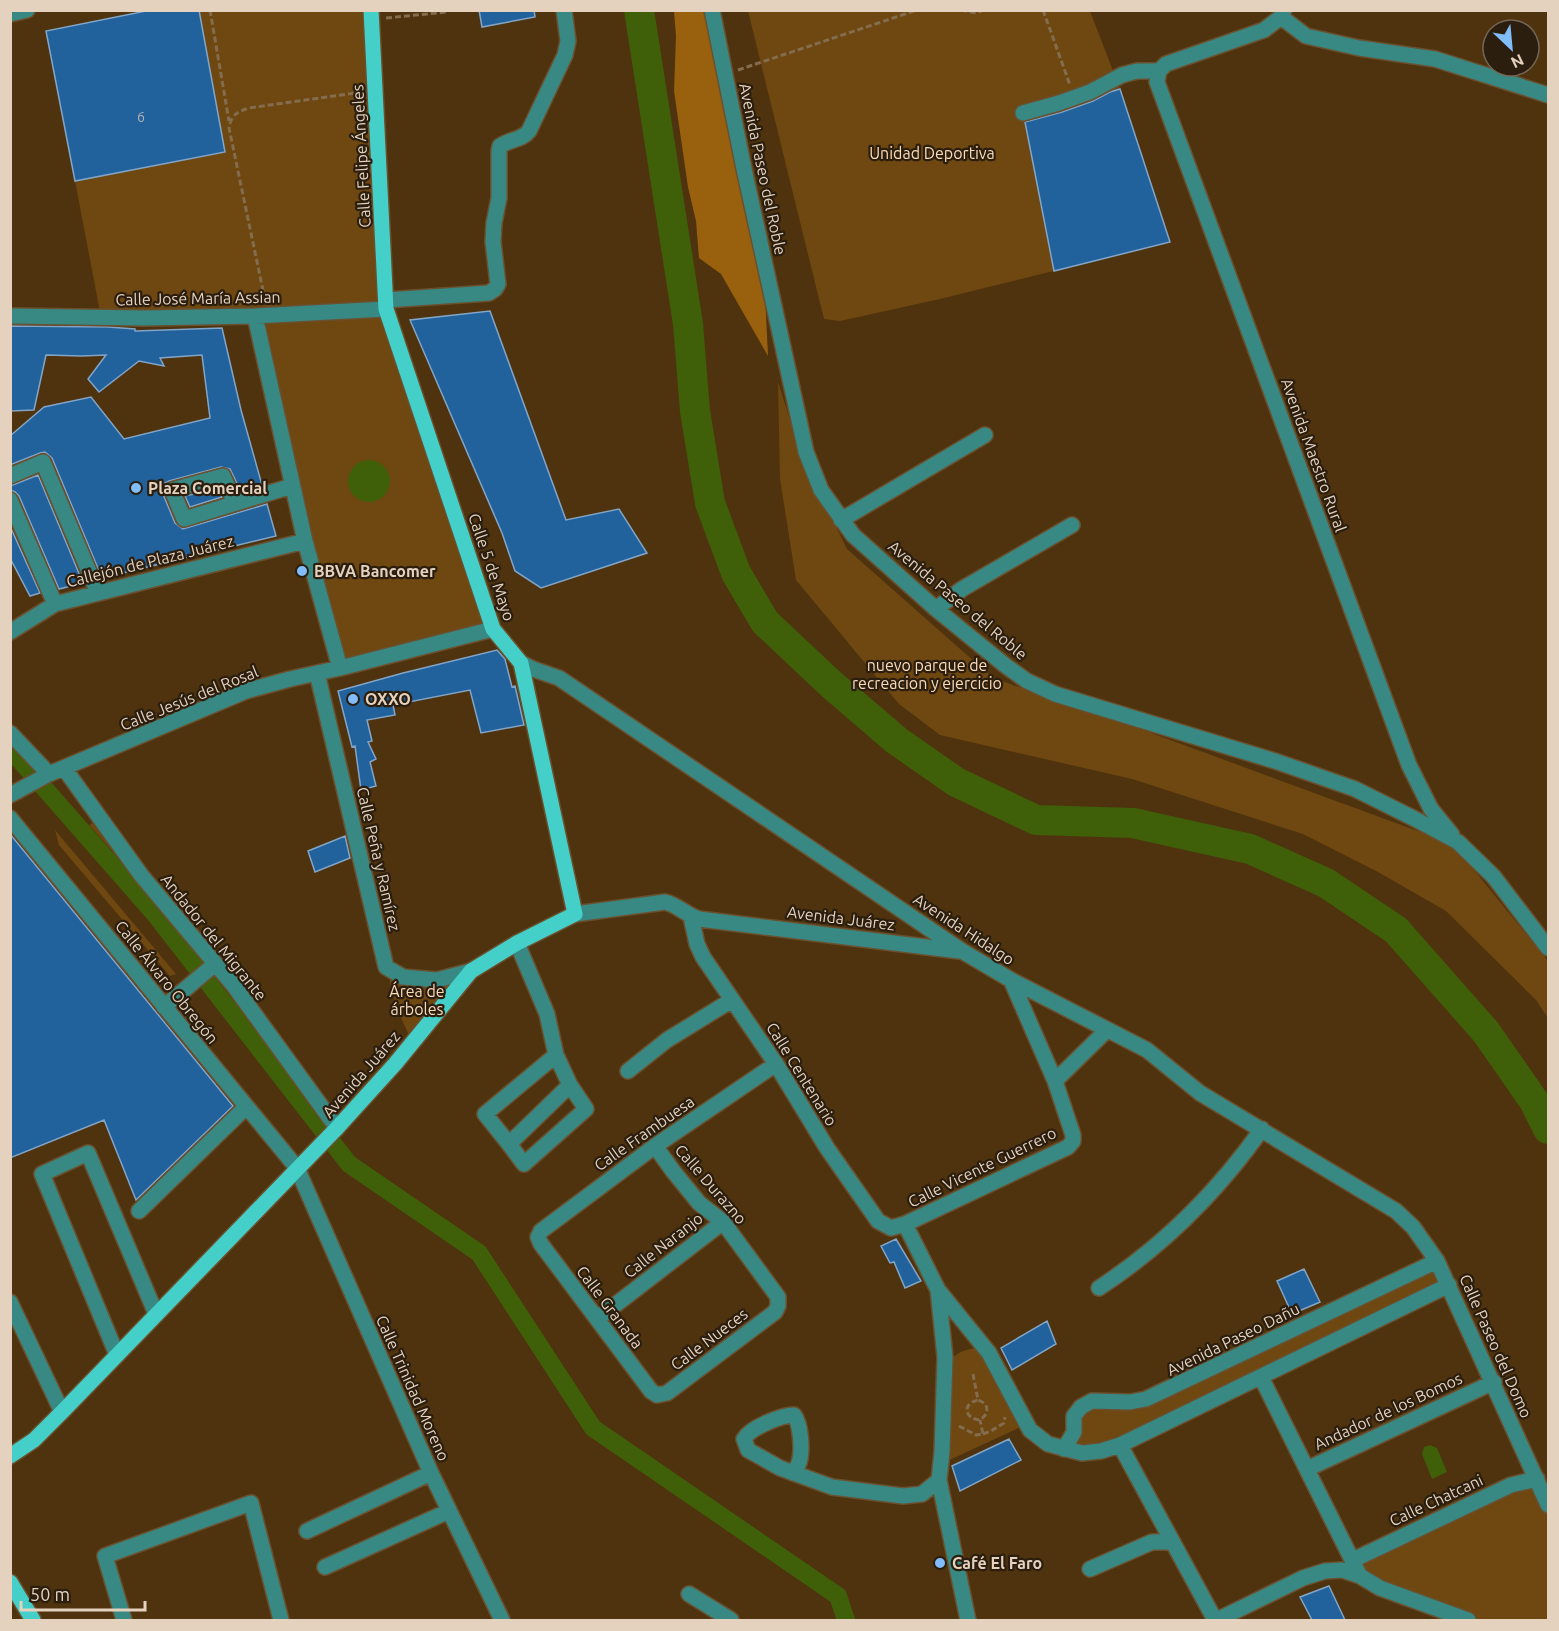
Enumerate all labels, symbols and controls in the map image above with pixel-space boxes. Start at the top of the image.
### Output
north arrow [1481,18,1541,78]
text: N [1508,51,1527,72]
street label: Avenida Paseo del Roble [736,81,790,257]
street label: Calle Felipe Ángeles [346,84,374,228]
house number: 6 [137,109,145,125]
park label: Unidad Deportiva [869,144,995,162]
street label: Calle José María Assian [115,288,281,308]
street label: Avenida Maestro Rural [1278,376,1350,534]
place label: Plaza Comercial [148,479,267,497]
marker: Plaza Comercial [129,481,143,495]
street label: Calle 5 de Mayo [465,511,519,623]
street label: Callejón de Plaza Juárez [64,531,236,591]
street label: Avenida Paseo del Roble [885,537,1031,663]
place label: BBVA Bancomer [314,562,436,580]
marker: BBVA Bancomer [295,564,309,578]
park label: nuevo parque de recreacion y ejercicio [852,656,1002,692]
street label: Calle Jesús del Rosal [117,662,261,734]
place label: OXXO [365,690,411,708]
marker: OXXO [346,692,360,706]
street label: Calle Peña y Ramírez [354,785,404,933]
street label: Andador del Migrante [158,870,270,1004]
street label: Avenida Hidalgo [910,890,1018,968]
street label: Avenida Juárez [786,902,896,934]
street label: Calle Álvaro Obregón [112,916,224,1047]
park label: Área de árboles [389,980,445,1018]
street label: Calle Centenario [763,1019,841,1129]
street label: Avenida Juárez [319,1027,403,1121]
street label: Calle Frambuesa [591,1092,697,1174]
street label: Calle Vicente Guerrero [905,1123,1059,1211]
street label: Calle Durazno [672,1141,750,1227]
street label: Calle Naranjo [620,1209,706,1281]
street label: Calle Granada [573,1262,647,1352]
street label: Calle Paseo del Domo [1456,1271,1536,1421]
street label: Avenida Paseo Dañu [1164,1299,1302,1379]
street label: Calle Nueces [667,1304,751,1374]
street label: Calle Trinidad Moreno [373,1312,453,1464]
street label: Andador de los Bomos [1311,1369,1465,1453]
street label: Calle Chatcani [1386,1471,1486,1529]
place label: Café El Faro [952,1554,1042,1572]
marker: Café El Faro [933,1556,947,1570]
scale bar [21,1574,146,1612]
text: 50 m [30,1584,70,1604]

